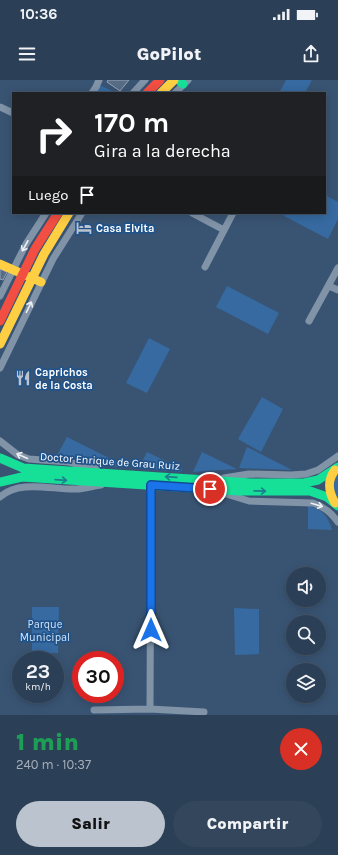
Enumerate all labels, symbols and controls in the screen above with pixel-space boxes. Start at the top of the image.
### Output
text: 10:36 [20,5,57,23]
icon: menu [16,43,38,65]
text: GoPilot [137,43,201,65]
icon: share [300,43,322,65]
text: 170 m [94,106,169,139]
icon: right [28,108,80,160]
text: Gira a la derecha [94,140,231,162]
icon: arrive [76,184,98,206]
text: Luego [28,186,68,204]
hotel icon: Casa Elvita [75,219,93,237]
place label: Casa Elvita [96,222,154,235]
one-way arrow [21,240,29,252]
one-way arrow [26,302,33,314]
place label: Caprichos de la Costa [35,366,93,392]
restaurant icon: Caprichos de la Costa [14,369,32,387]
street label: Doctor Enrique de Grau Ruiz [40,450,180,473]
one-way arrow [16,452,28,459]
pin [193,472,227,506]
one-way arrow [165,474,178,481]
one-way arrow [54,477,67,484]
icon: arrive [199,478,221,500]
one-way arrow [253,487,266,495]
one-way arrow [310,502,323,509]
map controls [286,567,326,703]
button: sound [286,567,326,607]
position arrow [130,609,172,651]
button: search [286,615,326,655]
park label: Parque Municipal [20,618,70,644]
speed limit sign: 30 [72,651,124,703]
text: 23 [26,660,50,683]
button: layers [286,663,326,703]
text: km/h [25,681,51,693]
text: 1 min [16,728,79,756]
button: close [280,728,322,770]
text: 240 m · 10:37 [16,757,91,772]
button: Salir [16,801,165,847]
button: Compartir [173,801,322,847]

